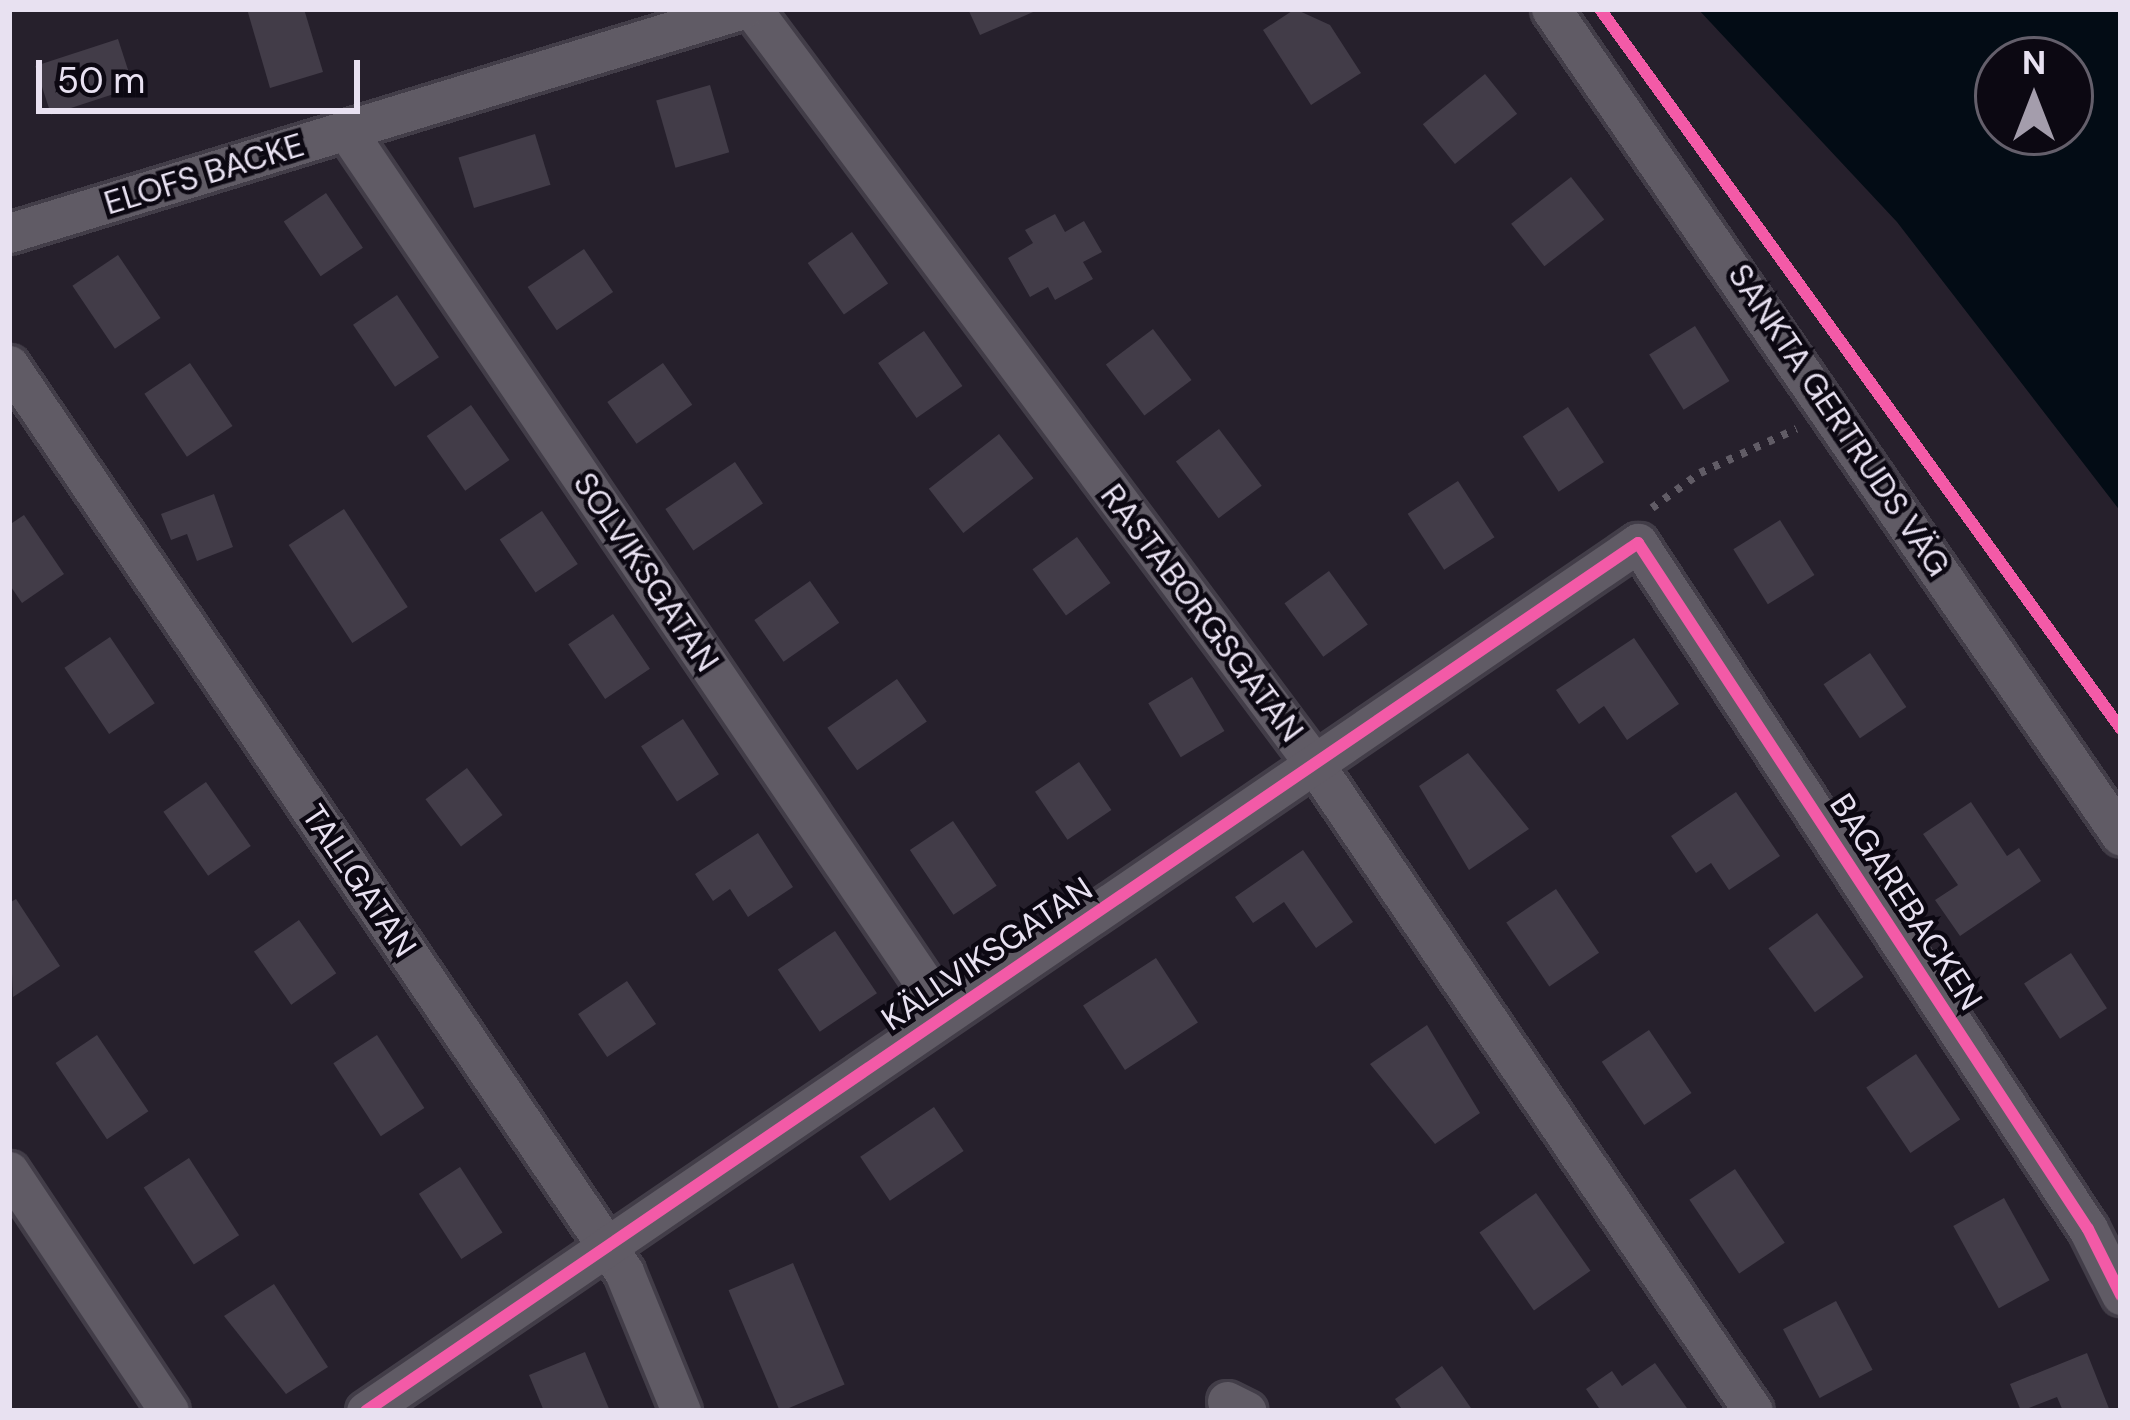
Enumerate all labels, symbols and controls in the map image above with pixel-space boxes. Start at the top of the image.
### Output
scale bar [42,36,366,110]
north arrow [1974,36,2094,156]
text: N [2022,41,2046,84]
text: 50 m [57,57,145,104]
street label: ELOFS BACKE [99,125,309,223]
street label: SANKTA GERTRUDS VÄG [1720,256,1958,584]
street label: SOLVIKSGATAN [565,465,727,679]
street label: RASTABORGSGATAN [1092,476,1312,750]
street label: BAGAREBACKEN [1821,786,1991,1018]
street label: TALLGATAN [294,797,424,965]
street label: KÄLLVIKSGATAN [874,869,1100,1039]

